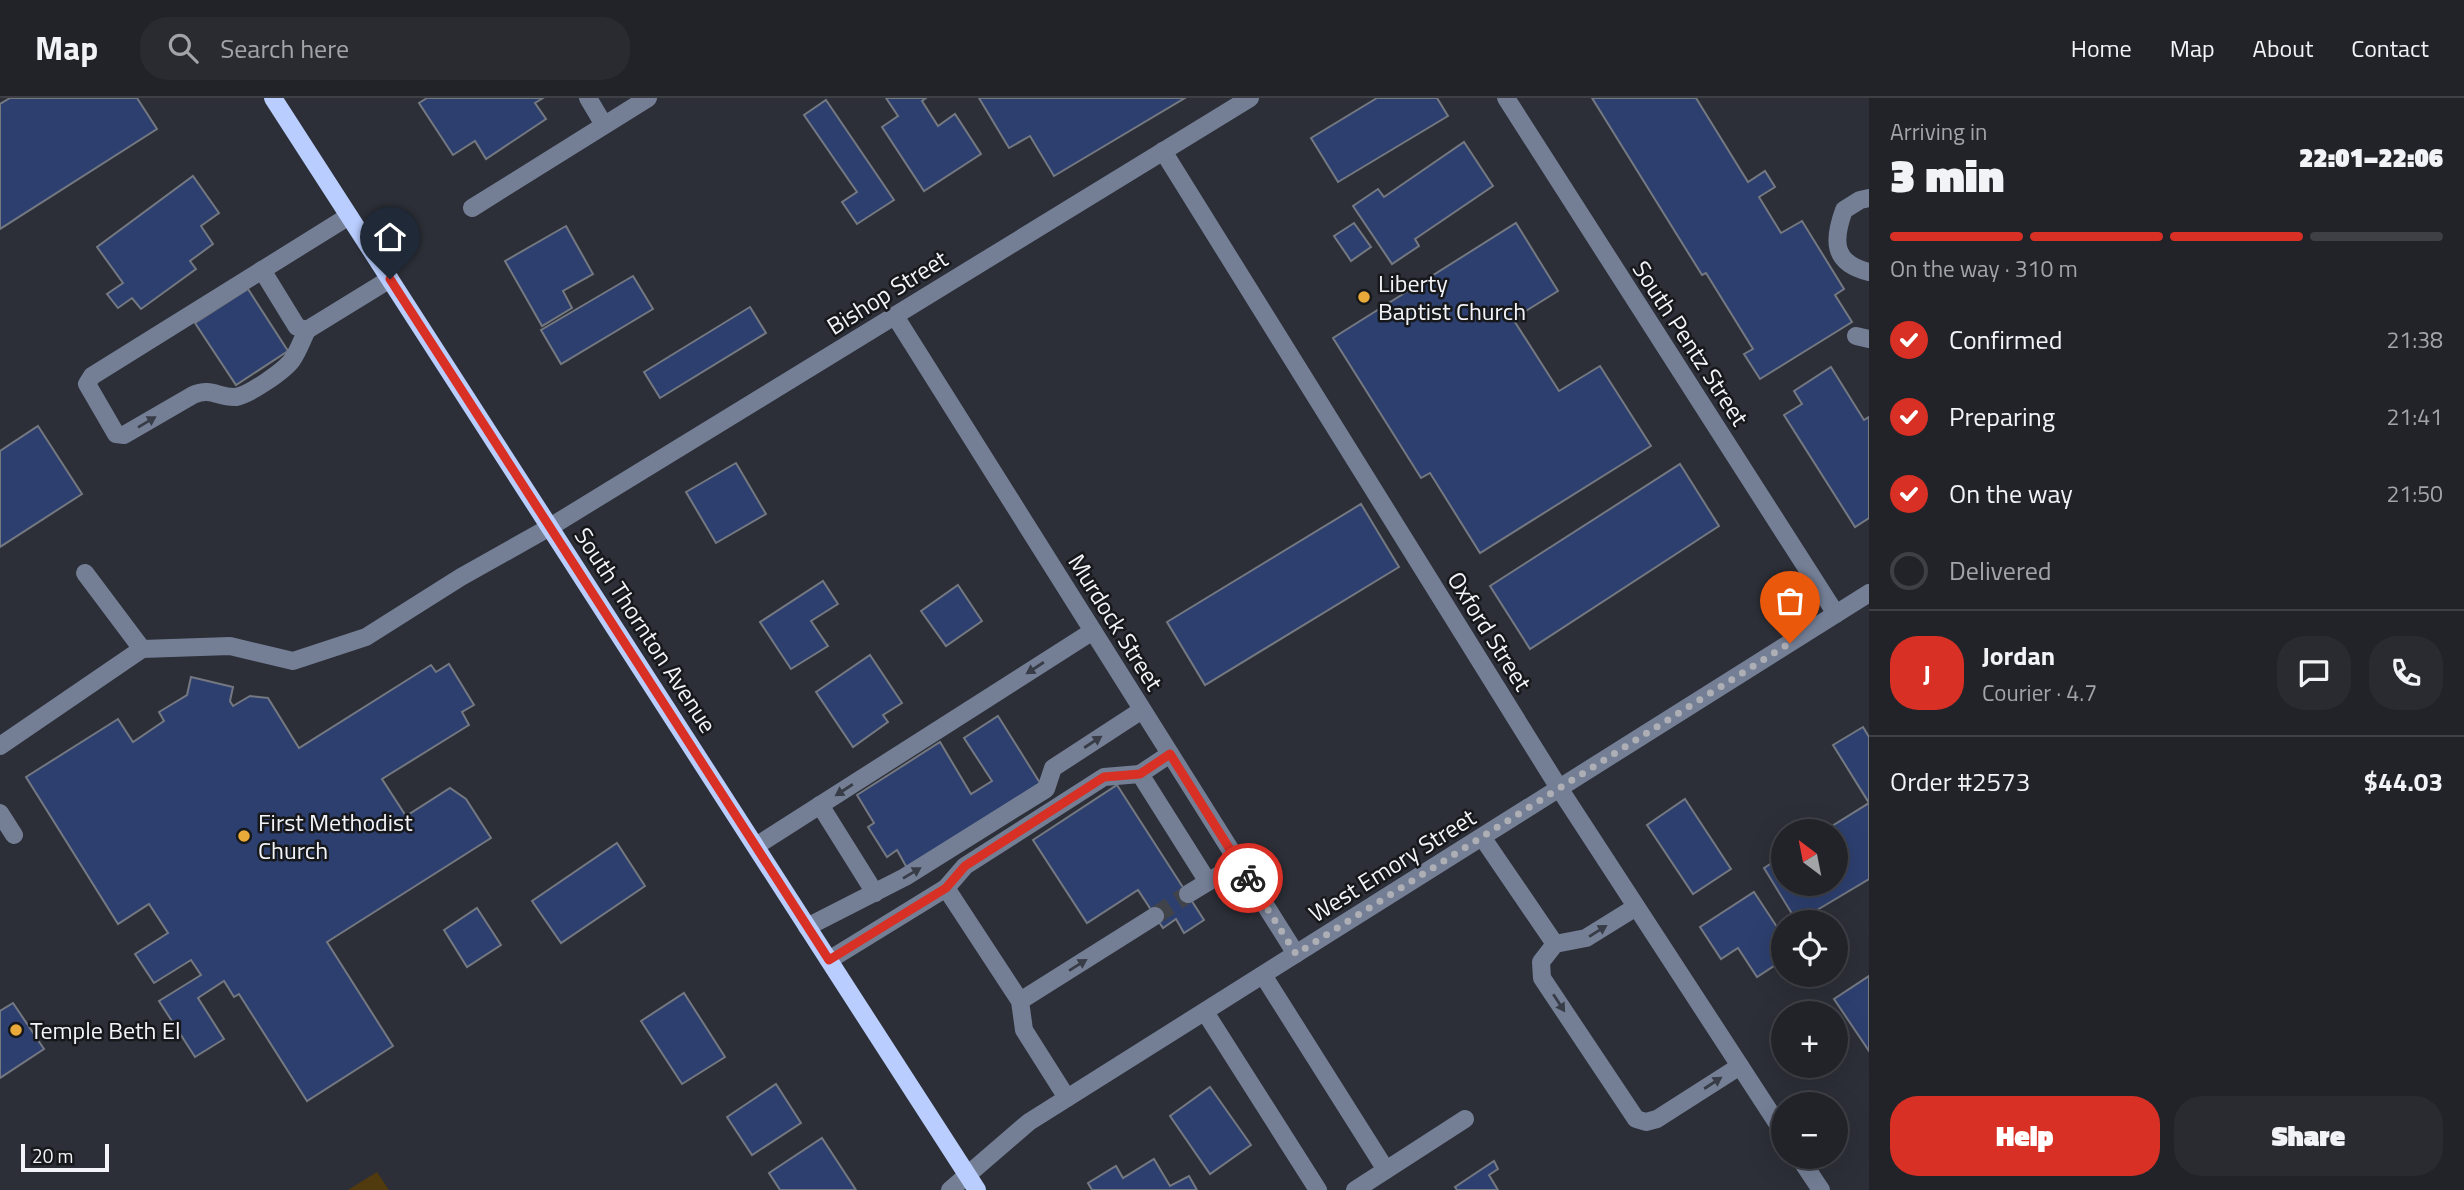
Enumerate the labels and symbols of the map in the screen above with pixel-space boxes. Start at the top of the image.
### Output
pin [360,207,420,279]
street label: Bishop Street [820,240,955,343]
street label: South Pentz Street [1624,253,1758,433]
place label: Liberty Baptist Church [1378,265,1526,329]
marker: Liberty Baptist Church [1356,289,1372,305]
one-way arrow [137,416,157,428]
street label: South Thornton Avenue [566,520,726,740]
street label: Murdock Street [1060,547,1173,698]
street label: Oxford Street [1439,564,1541,698]
pin [1760,571,1820,643]
one-way arrow [1025,661,1045,674]
one-way arrow [1083,736,1102,749]
one-way arrow [834,784,853,797]
street label: West Emory Street [1302,799,1483,931]
place label: First Methodist Church [258,804,413,868]
north arrow [1771,819,1848,896]
marker: First Methodist Church [236,828,252,844]
courier [1213,843,1283,913]
one-way arrow [902,867,921,879]
one-way arrow [1588,925,1607,937]
one-way arrow [1068,958,1087,971]
one-way arrow [1552,993,1565,1013]
place label: Temple Beth El [30,1012,180,1048]
marker: Temple Beth El [8,1022,24,1038]
one-way arrow [1703,1077,1723,1090]
scale bar [21,1141,108,1173]

